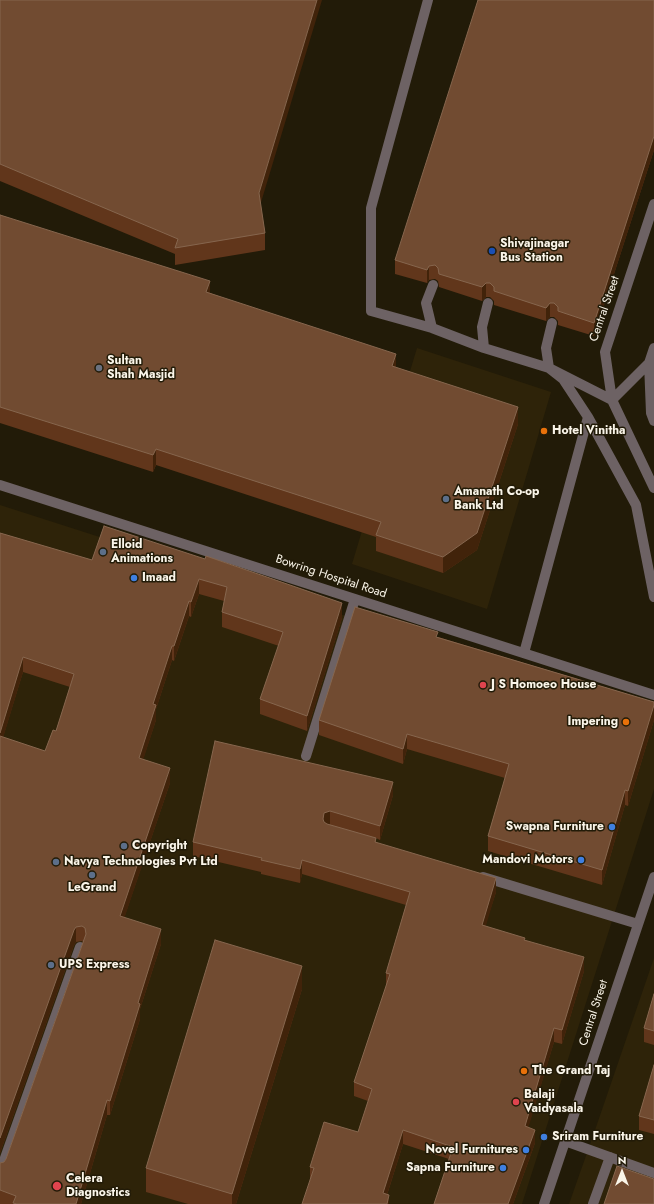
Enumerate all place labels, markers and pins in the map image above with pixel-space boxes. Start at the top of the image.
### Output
place label: Shivajinagar Bus Station [500,237,569,265]
marker: Shivajinagar Bus Station [487,246,497,256]
place label: Sultan Shah Masjid [107,354,175,382]
marker: Sultan Shah Masjid [94,363,104,373]
place label: Hotel Vinitha [552,424,625,438]
marker: Hotel Vinitha [539,426,549,436]
place label: Amanath Co-op Bank Ltd [454,485,539,513]
marker: Amanath Co-op Bank Ltd [441,494,451,504]
place label: Elloid Animations [111,538,173,566]
marker: Elloid Animations [98,547,108,557]
place label: Imaad [142,571,176,585]
marker: Imaad [129,573,139,583]
place label: J S Homoeo House [491,678,596,692]
marker: J S Homoeo House [478,680,488,690]
place label: Impering [568,715,618,729]
marker: Impering [621,717,631,727]
place label: Swapna Furniture [506,820,604,834]
marker: Swapna Furniture [607,822,617,832]
place label: Copyright [132,839,187,853]
marker: Copyright [119,841,129,851]
place label: Mandovi Motors [482,853,573,867]
place label: Navya Technologies Pvt Ltd [64,855,218,869]
marker: Mandovi Motors [576,855,586,865]
marker: Navya Technologies Pvt Ltd [51,857,61,867]
marker: LeGrand [87,870,97,880]
place label: LeGrand [68,881,116,895]
place label: UPS Express [59,958,130,972]
marker: UPS Express [46,960,56,970]
place label: The Grand Taj [532,1064,610,1078]
marker: The Grand Taj [519,1066,529,1076]
place label: Balaji Vaidyasala [524,1088,583,1116]
marker: Balaji Vaidyasala [511,1097,521,1107]
place label: Sriram Furniture [552,1130,643,1144]
marker: Sriram Furniture [539,1132,549,1142]
place label: Novel Furnitures [425,1143,518,1157]
marker: Novel Furnitures [521,1145,531,1155]
place label: Sapna Furniture [406,1161,495,1175]
marker: Sapna Furniture [498,1163,508,1173]
place label: Celera Diagnostics [66,1172,130,1200]
marker: Celera Diagnostics [51,1180,63,1192]

